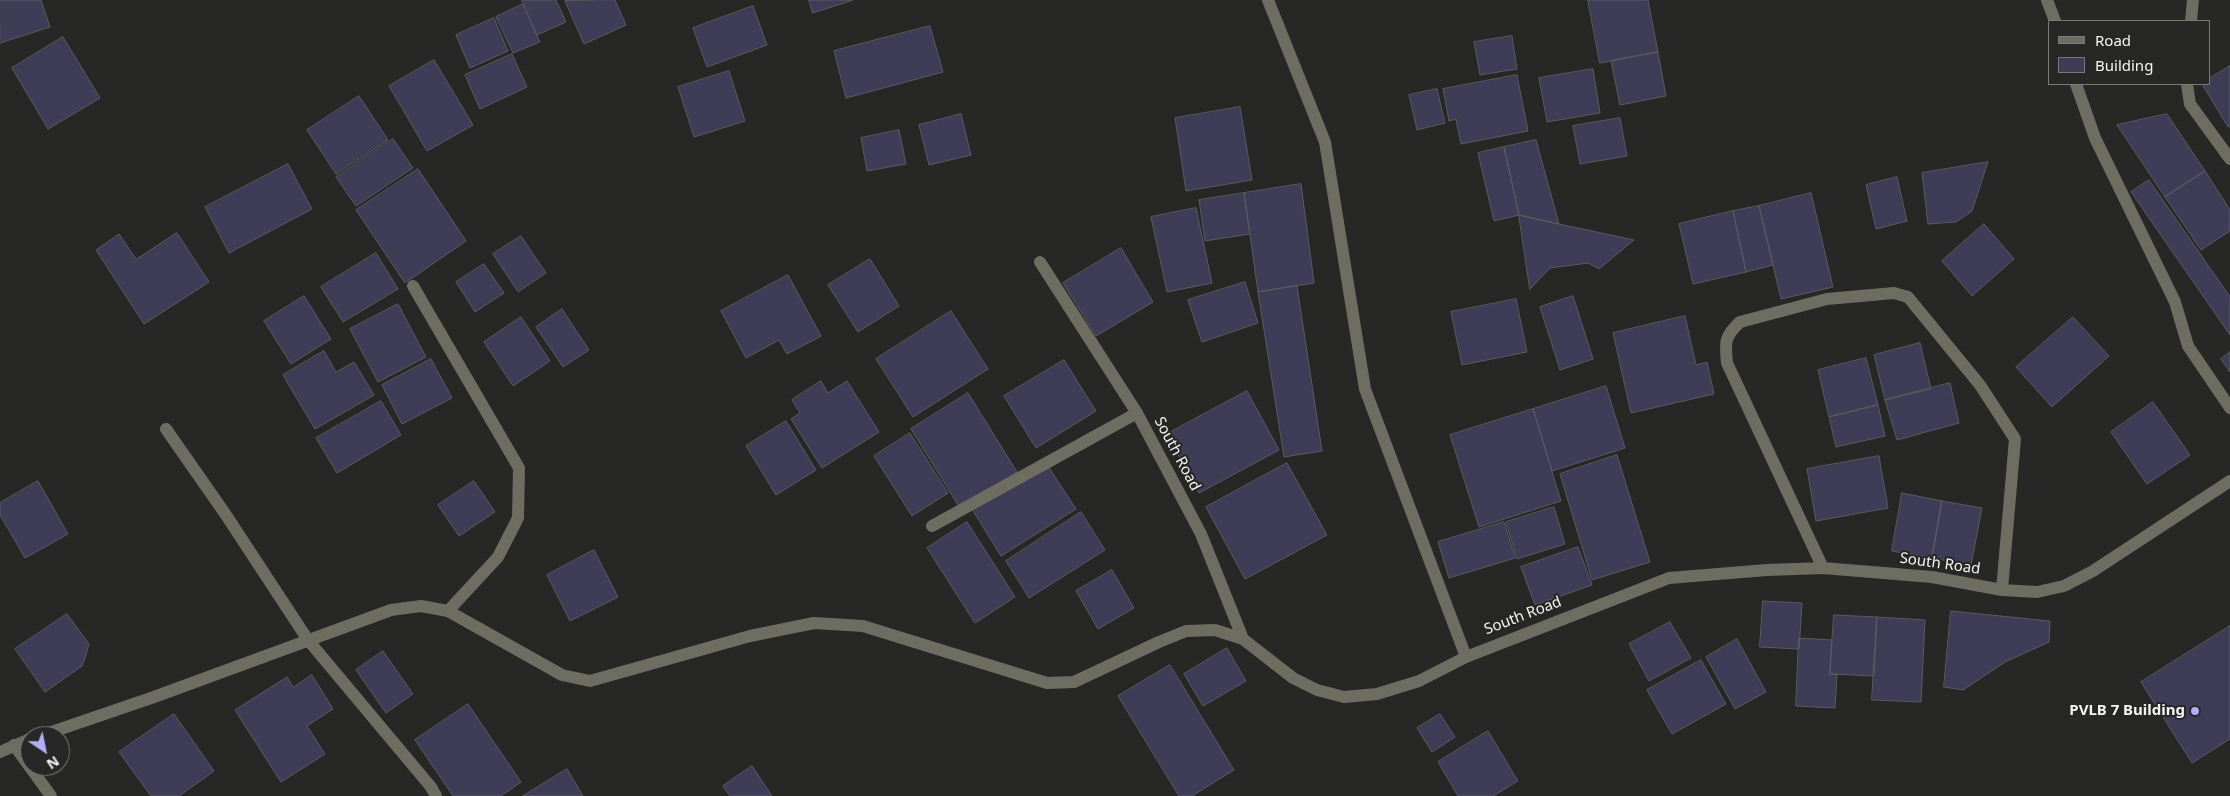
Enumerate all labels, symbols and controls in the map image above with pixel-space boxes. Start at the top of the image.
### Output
legend [2048,20,2210,85]
text: Road [2095,30,2131,50]
text: Building [2095,55,2153,75]
street label: South Road [1150,414,1204,494]
street label: South Road [1899,549,1981,579]
street label: South Road [1482,593,1564,639]
place label: PVLB 7 Building [2069,702,2185,720]
marker: PVLB 7 Building [2189,705,2201,717]
north arrow [20,726,70,776]
text: N [43,752,63,774]

